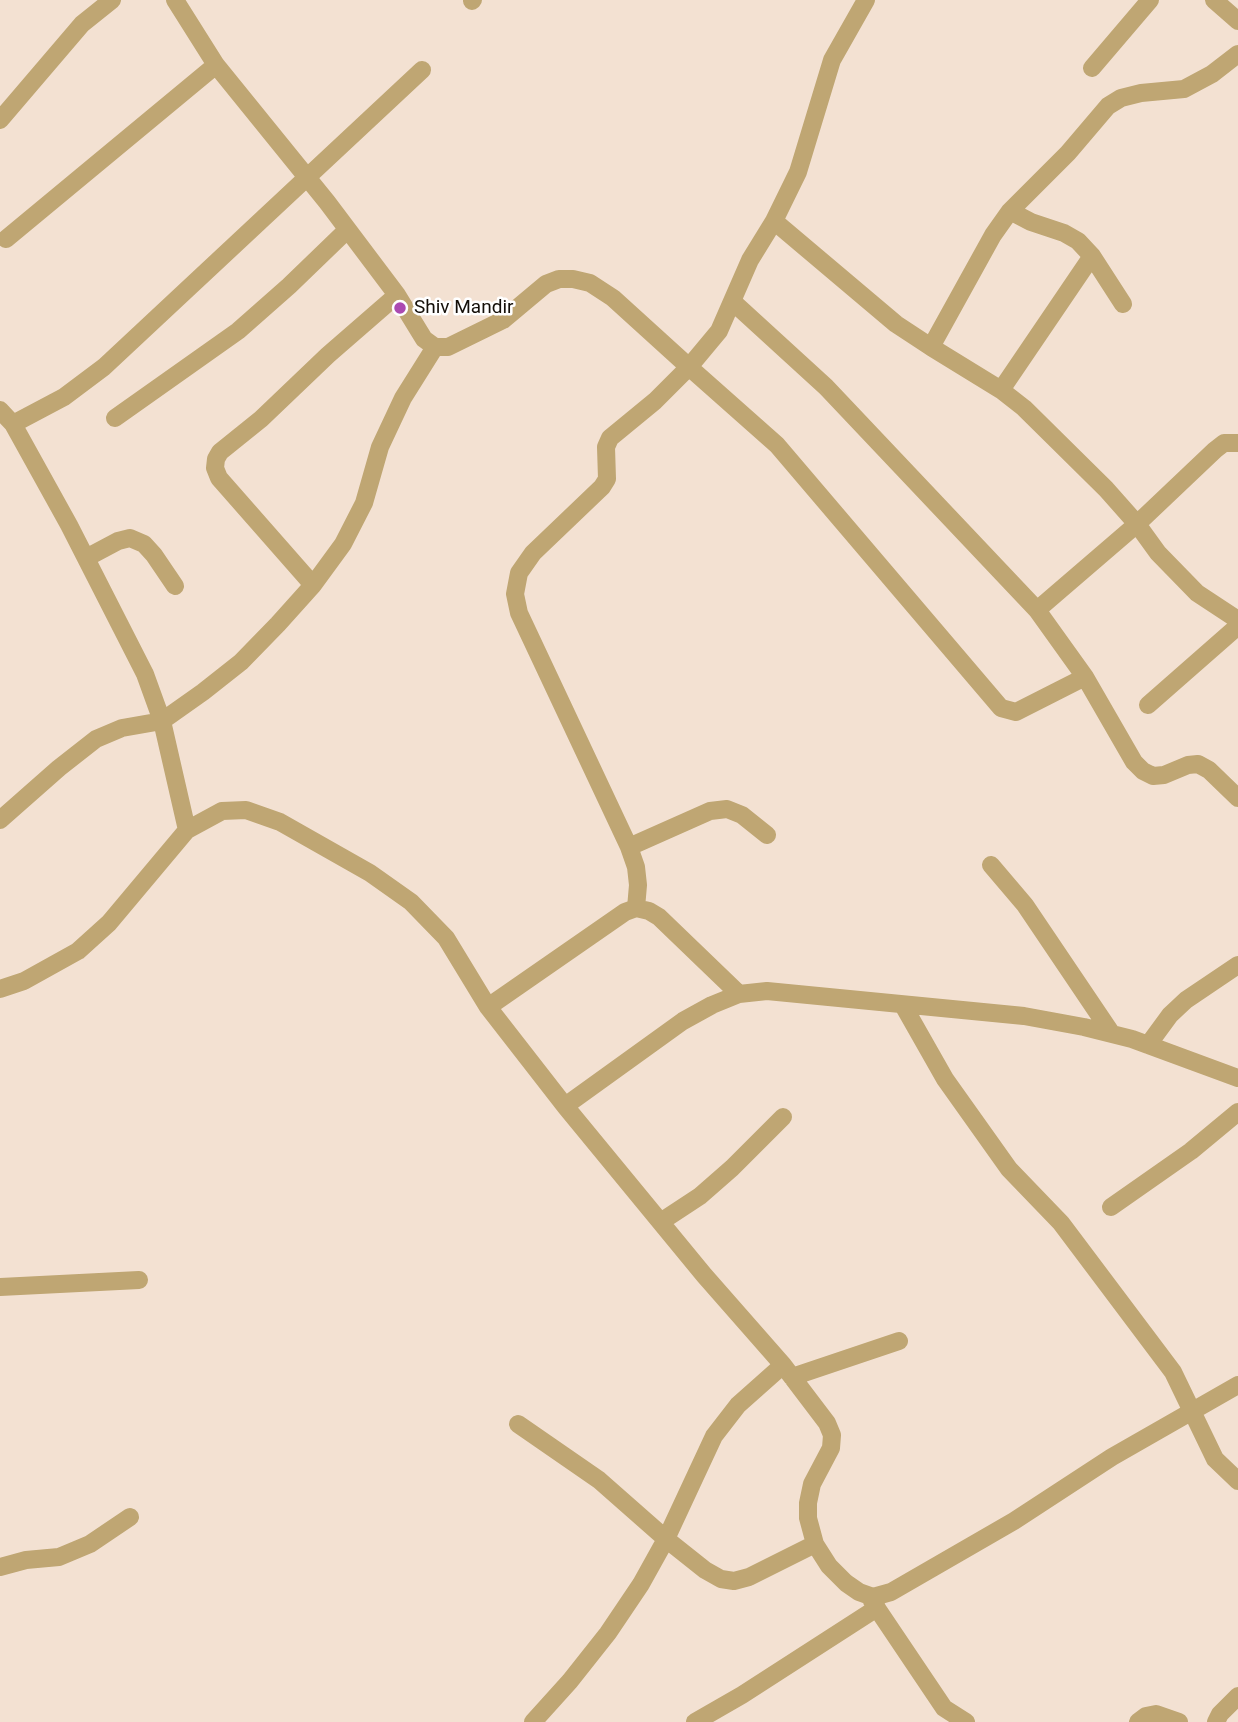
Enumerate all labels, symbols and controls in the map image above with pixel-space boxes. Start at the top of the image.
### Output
place label: Shiv Mandir [414,297,513,319]
marker: Shiv Mandir [392,300,408,316]

